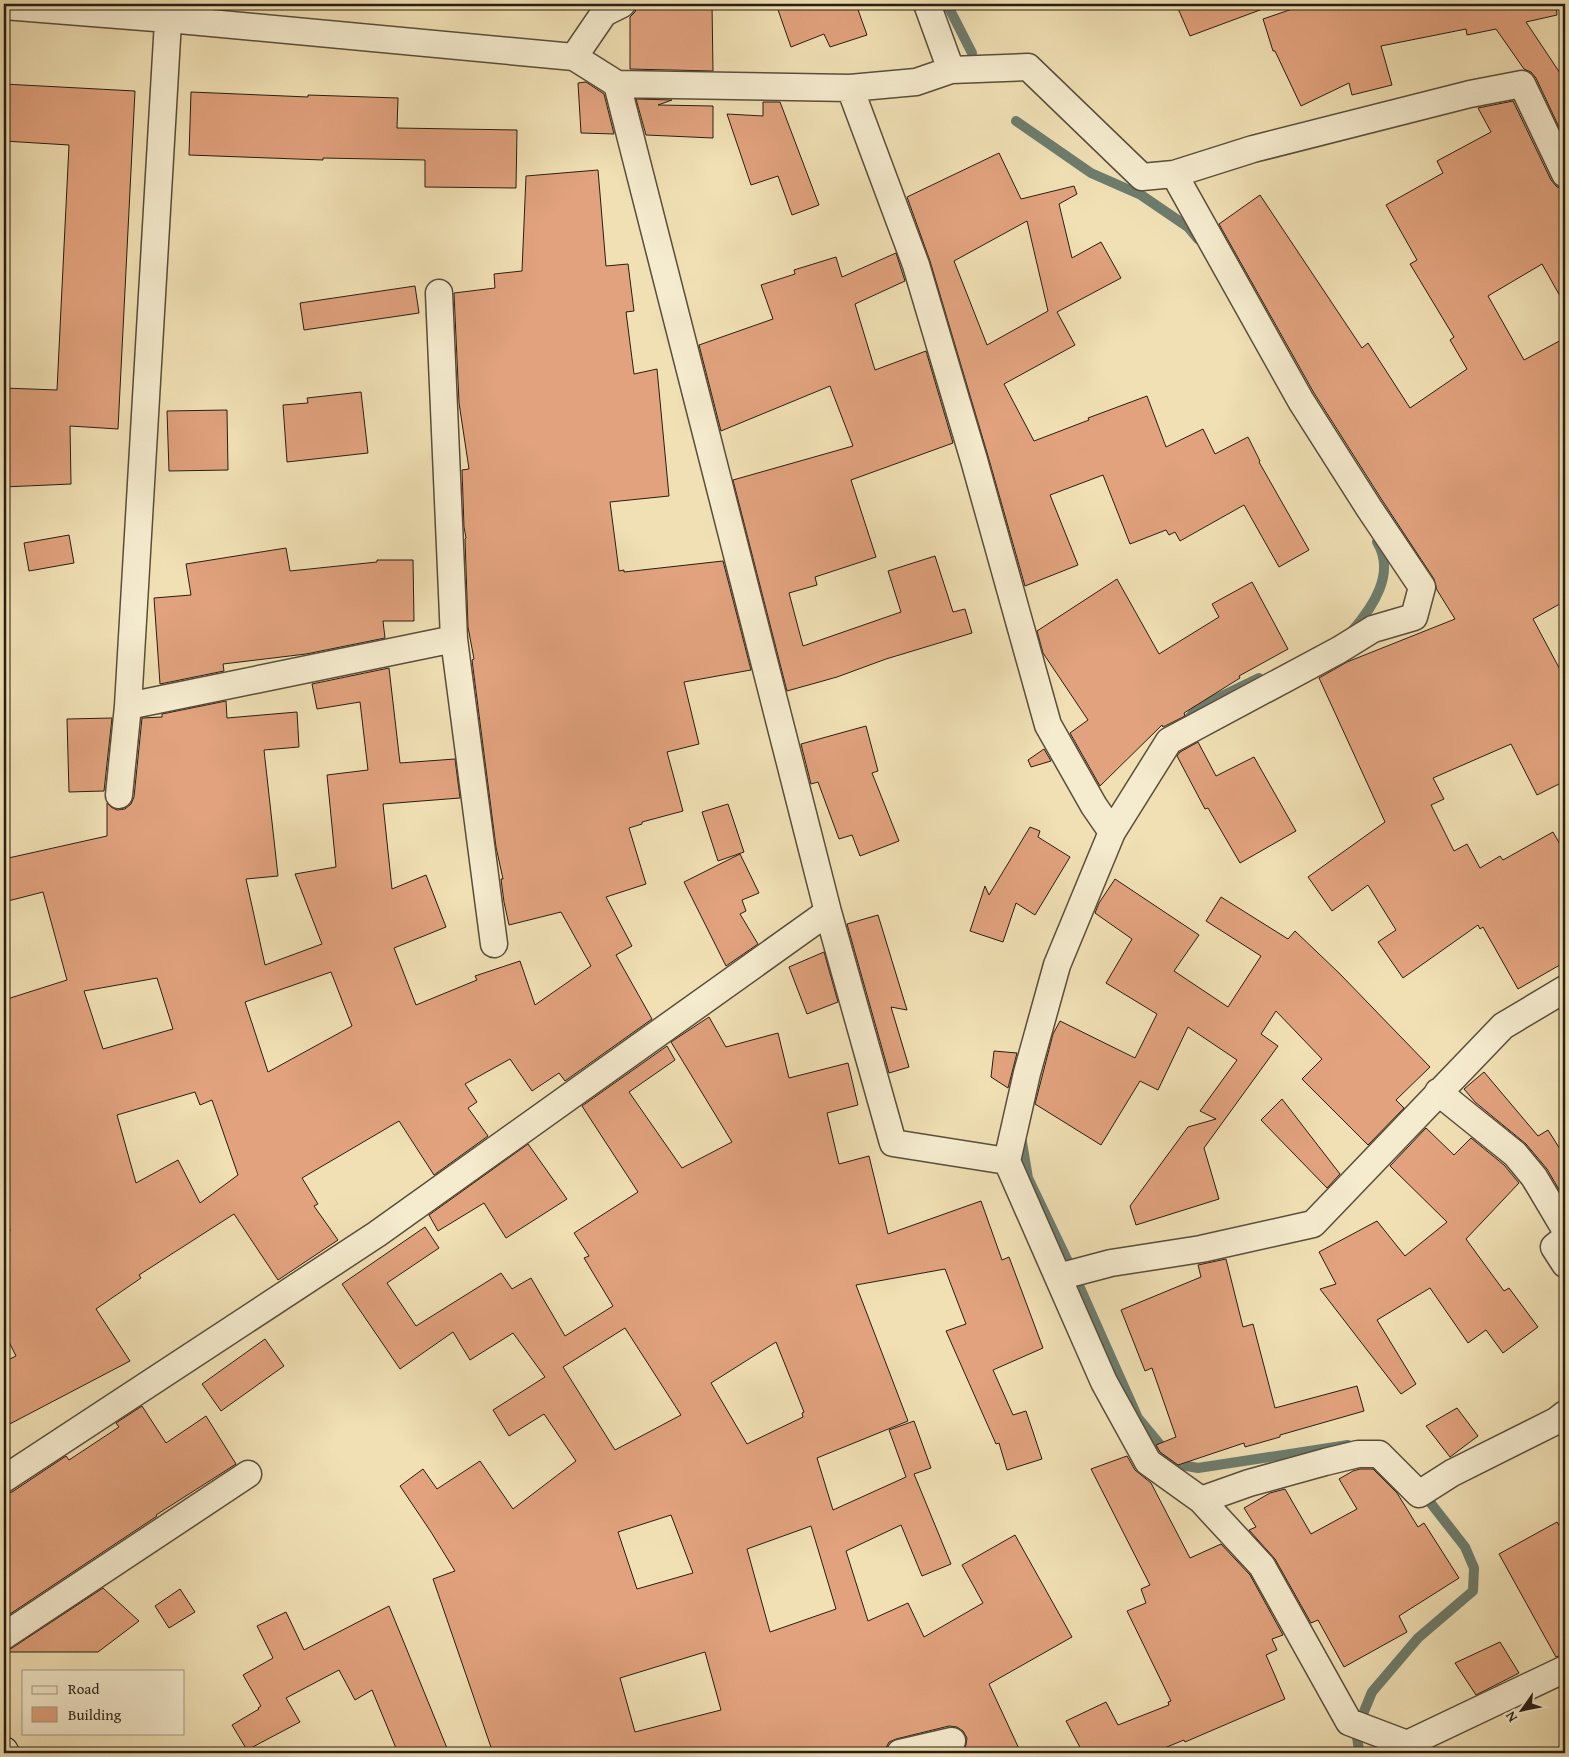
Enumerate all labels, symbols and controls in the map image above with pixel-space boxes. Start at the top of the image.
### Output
legend [22,1670,185,1734]
text: Road [68,1678,99,1699]
north arrow [1496,1684,1546,1734]
text: Building [68,1704,122,1725]
text: N [1500,1707,1522,1726]

